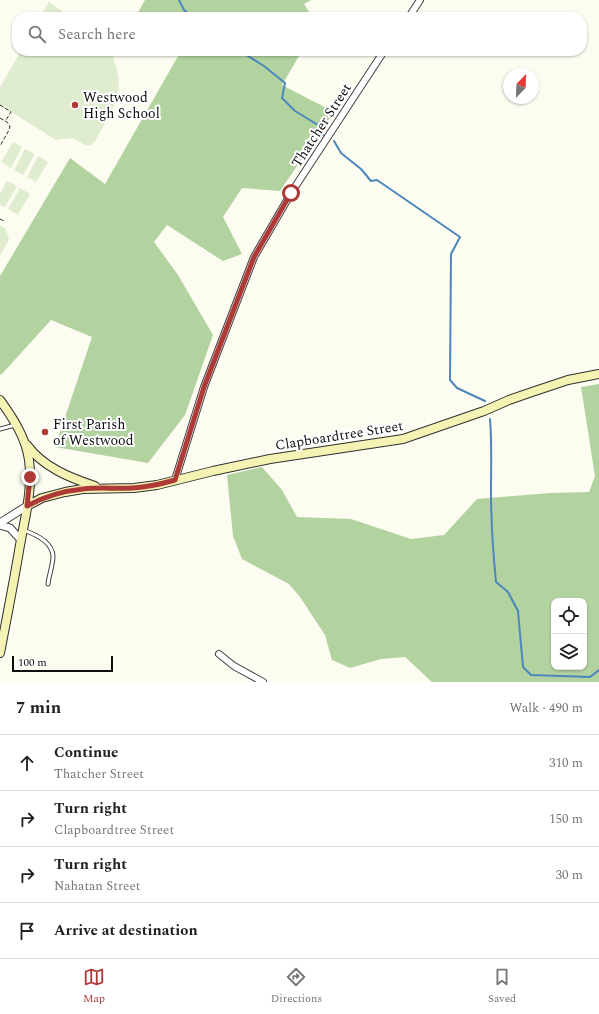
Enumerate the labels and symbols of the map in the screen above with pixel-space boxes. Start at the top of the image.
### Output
north arrow [503,68,539,104]
street label: Thatcher Street [286,79,357,172]
place label: Westwood High School [83,87,160,124]
marker: Westwood High School [70,100,80,110]
route start [282,184,300,202]
place label: First Parish of Westwood [53,414,134,451]
street label: Clapboardtree Street [274,415,405,456]
marker: First Parish of Westwood [40,427,50,437]
route end [21,468,39,486]
scale bar [12,654,113,673]

